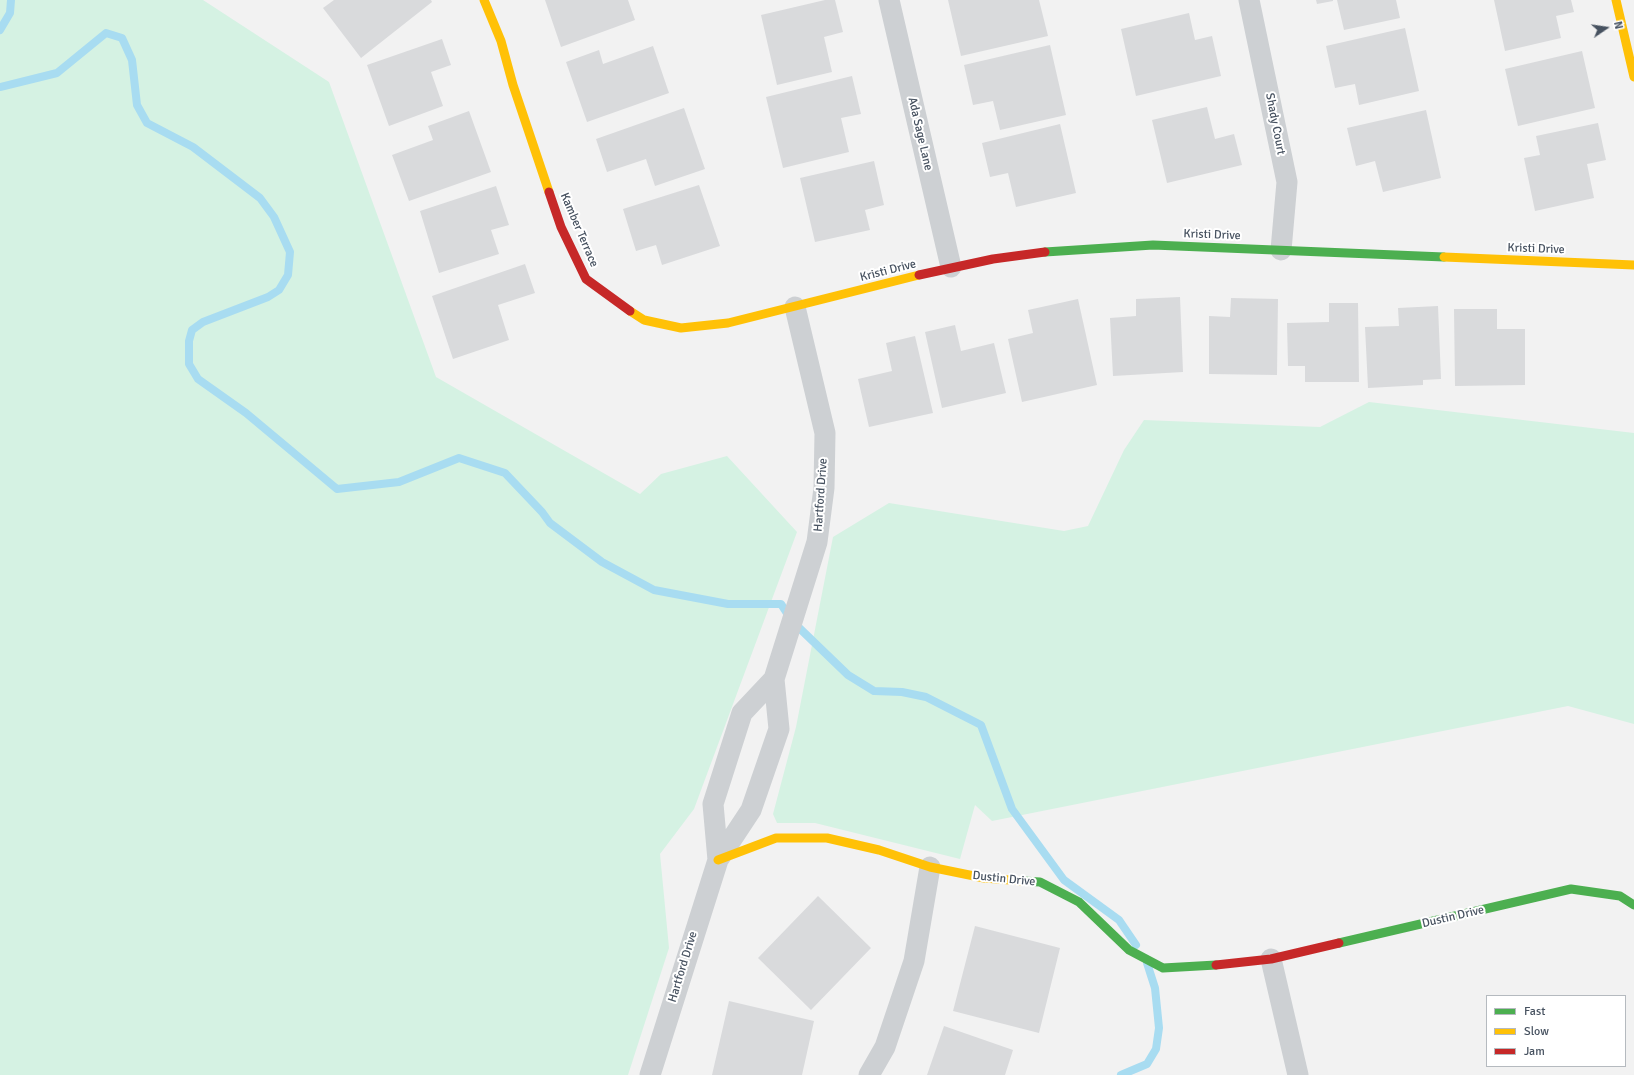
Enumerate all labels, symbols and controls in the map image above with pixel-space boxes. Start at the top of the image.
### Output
north arrow [1586,8,1626,48]
text: N [1611,20,1625,30]
street label: Shady Court [1262,92,1288,156]
street label: Ada Sage Lane [905,96,935,172]
street label: Kamber Terrace [557,191,601,269]
street label: Kristi Drive [1183,227,1241,243]
street label: Kristi Drive [1507,241,1565,257]
street label: Kristi Drive [858,257,918,285]
street label: Hartford Drive [811,458,831,532]
street label: Dustin Drive [972,869,1036,889]
street label: Dustin Drive [1421,903,1485,931]
street label: Hartford Drive [665,930,701,1004]
legend [1486,995,1626,1067]
text: Fast [1524,1004,1545,1019]
text: Slow [1524,1024,1549,1039]
text: Jam [1524,1044,1545,1059]

